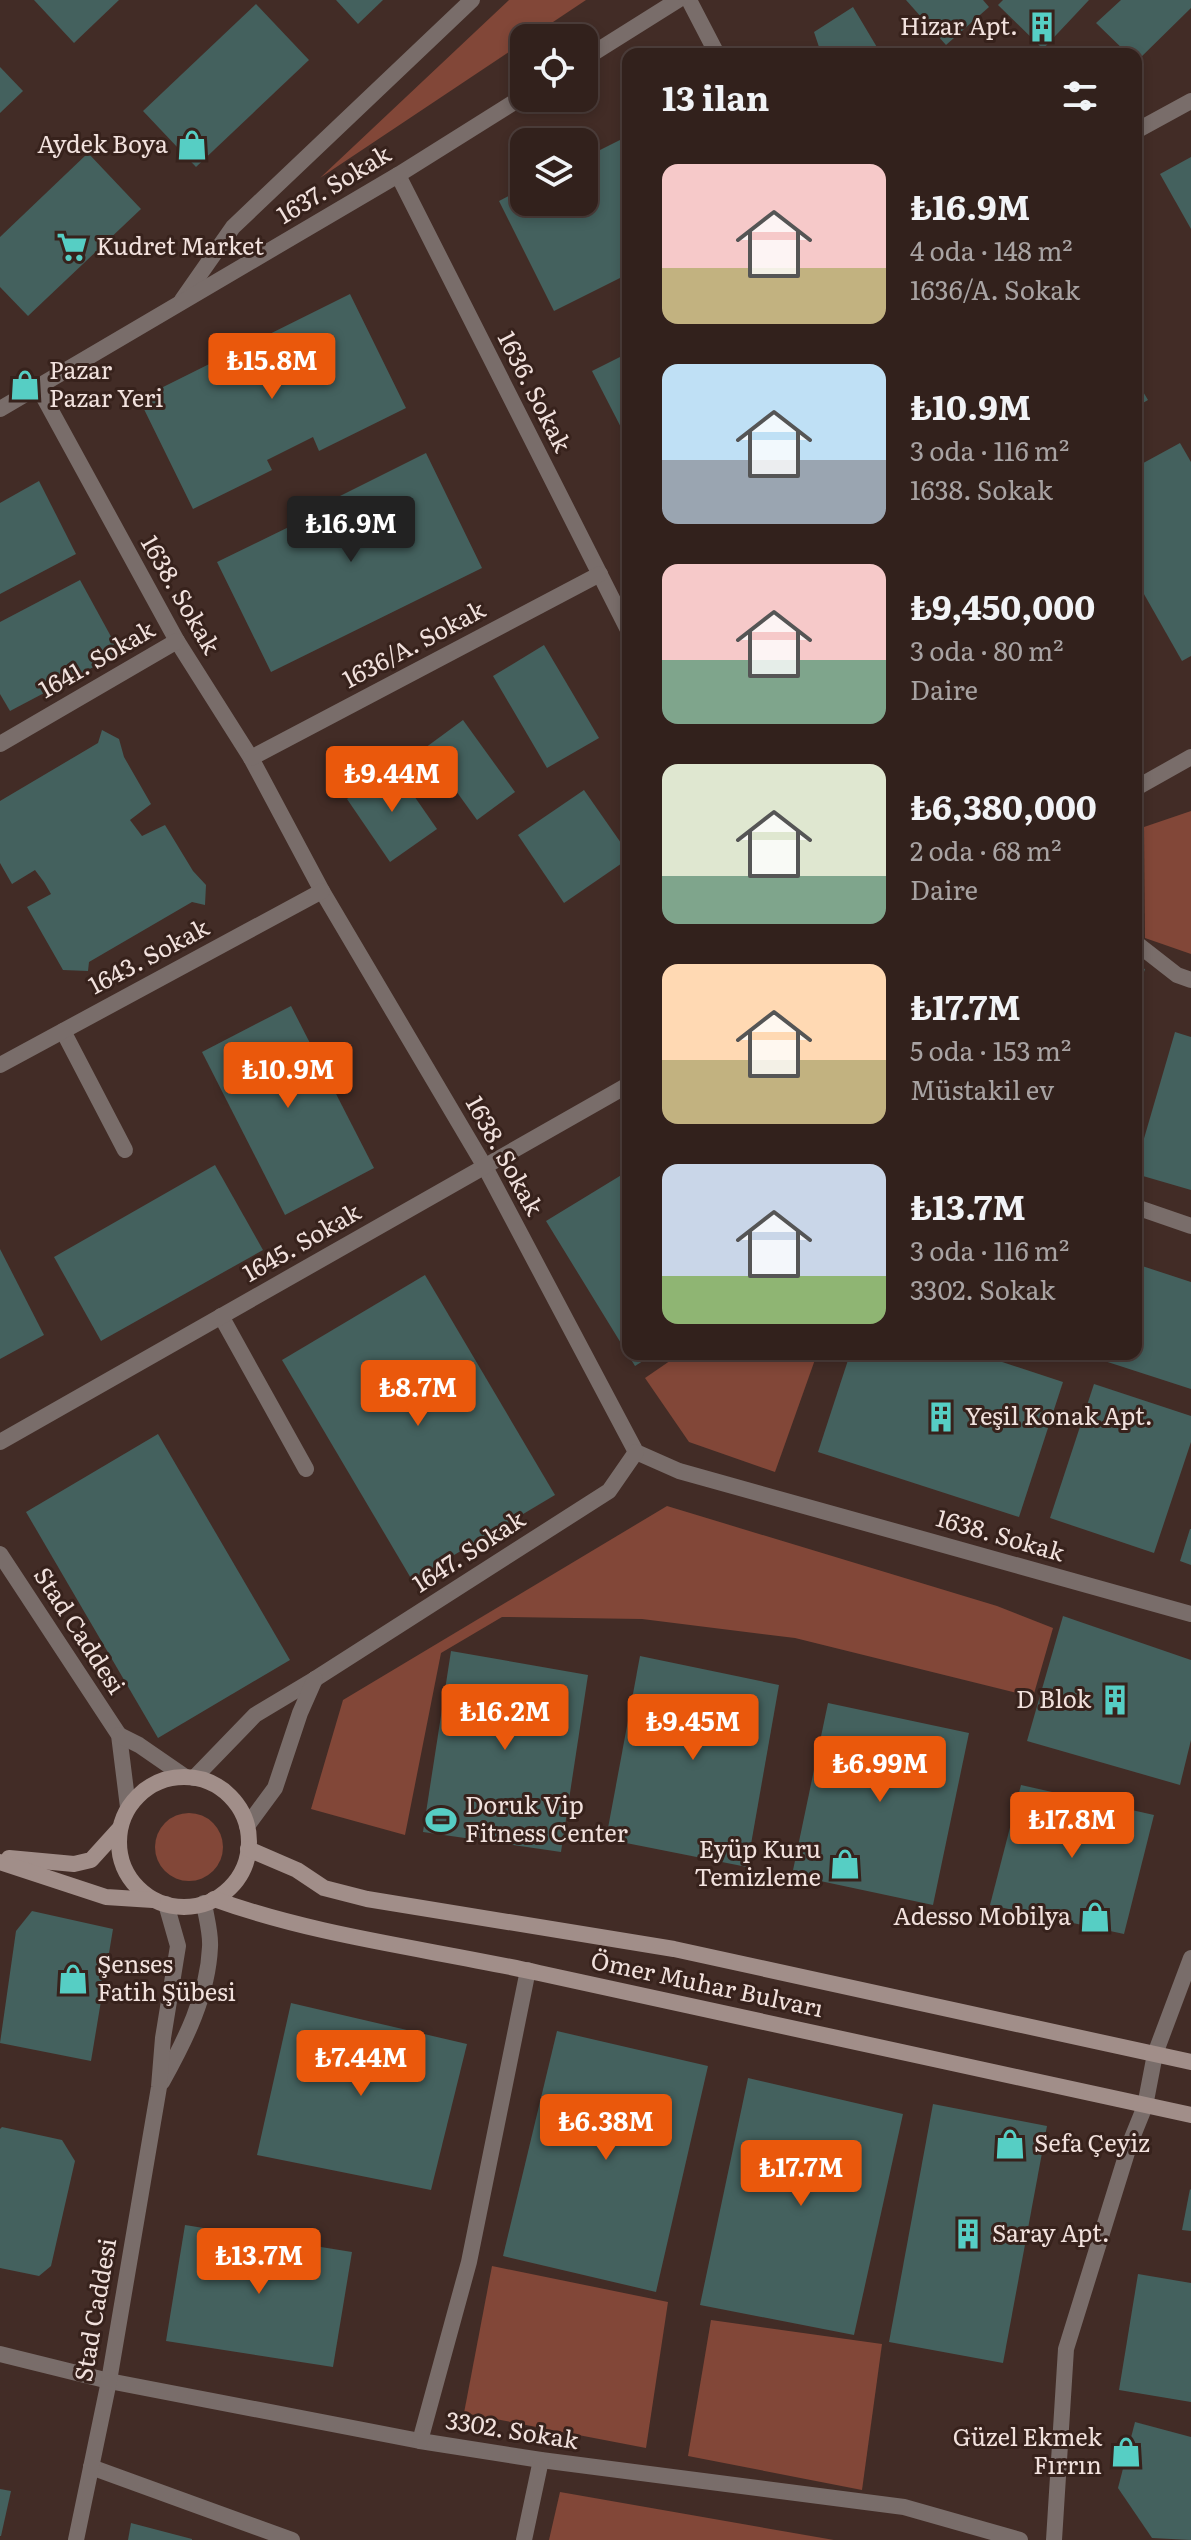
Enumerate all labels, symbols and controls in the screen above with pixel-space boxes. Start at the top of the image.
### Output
place label: Hizar Apt. [900,7,1018,42]
building icon: Hizar Apt. [1025,10,1059,44]
map controls [510,24,598,216]
button: locate [510,24,598,112]
text: 13 ilan [662,71,769,121]
icon: filters [1058,74,1102,118]
place label: Aydek Boya [37,125,168,160]
shop icon: Aydek Boya [175,128,209,162]
button: layers [510,128,598,216]
street label: 1637. Sokak [269,135,397,231]
text: ₺16.9M [910,180,1030,230]
icon: home [726,196,822,292]
place label: Kudret Market [96,227,264,262]
supermarket icon: Kudret Market [55,230,89,264]
text: 4 oda · 148 m² [910,230,1073,269]
text: 1636/A. Sokak [910,269,1080,308]
street label: 1636. Sokak [491,324,582,458]
pin: ₺15.8M [207,333,337,401]
text: ₺15.8M [226,339,318,378]
place label: Pazar Pazar Yeri [49,351,163,414]
shop icon: Pazar Pazar Yeri [8,368,42,402]
text: ₺10.9M [910,380,1031,430]
icon: home [726,396,822,492]
text: 3 oda · 116 m² [910,430,1069,469]
text: 1638. Sokak [910,469,1053,508]
pin: ₺16.9M [286,496,416,564]
text: ₺16.9M [305,502,397,541]
street label: 1638. Sokak [134,528,230,660]
text: ₺9,450,000 [910,580,1095,630]
street label: 1636/A. Sokak [335,590,491,695]
icon: home [726,596,822,692]
street label: 1641. Sokak [31,610,161,705]
text: 3 oda · 80 m² [910,630,1064,669]
text: Daire [910,669,978,708]
pin: ₺9.44M [327,746,457,814]
text: ₺9.44M [344,752,440,791]
text: ₺6,380,000 [910,780,1097,830]
icon: home [726,796,822,892]
text: 2 oda · 68 m² [910,830,1062,869]
text: Daire [910,869,978,908]
street label: 1643. Sokak [81,908,215,1001]
text: ₺17.7M [910,980,1021,1030]
icon: home [726,996,822,1092]
text: 5 oda · 153 m² [910,1030,1071,1069]
pin: ₺10.9M [223,1042,353,1110]
text: ₺10.9M [242,1048,334,1087]
text: Müstakil ev [910,1069,1054,1108]
street label: 1638. Sokak [459,1089,554,1221]
text: ₺13.7M [910,1180,1026,1230]
street label: 1645. Sokak [235,1193,367,1289]
icon: home [726,1196,822,1292]
text: 3 oda · 116 m² [910,1230,1069,1269]
text: 3302. Sokak [910,1269,1055,1308]
pin: ₺8.7M [362,1360,474,1428]
text: ₺8.7M [379,1366,457,1405]
place label: Yeşil Konak Apt. [965,1397,1153,1432]
building icon: Yeşil Konak Apt. [924,1400,958,1434]
street label: 1638. Sokak [932,1499,1069,1569]
street label: 1647. Sokak [405,1500,531,1599]
street label: Stad Caddesi [27,1559,135,1700]
place label: D Blok [1016,1680,1091,1715]
building icon: D Blok [1098,1683,1132,1717]
pin: ₺16.2M [440,1684,570,1752]
text: ₺16.2M [460,1690,550,1729]
pin: ₺9.45M [628,1694,758,1762]
text: ₺9.45M [646,1700,740,1739]
pin: ₺6.99M [815,1736,945,1804]
text: ₺6.99M [832,1742,928,1781]
place label: Doruk Vip Fitness Center [465,1786,629,1849]
pin: ₺17.8M [1007,1792,1137,1860]
text: ₺17.8M [1028,1798,1116,1837]
sports icon: Doruk Vip Fitness Center [424,1803,458,1837]
place label: Eyüp Kuru Temizleme [694,1830,821,1893]
shop icon: Eyüp Kuru Temizleme [828,1847,862,1881]
place label: Adesso Mobilya [893,1897,1071,1932]
shop icon: Adesso Mobilya [1078,1900,1112,1934]
street label: Ömer Muhar Bulvarı [588,1941,827,2024]
place label: Şenses Fatih Şübesi [97,1945,236,2008]
shop icon: Şenses Fatih Şübesi [56,1962,90,1996]
pin: ₺7.44M [296,2030,426,2098]
text: ₺7.44M [314,2036,408,2075]
pin: ₺6.38M [541,2094,671,2162]
text: ₺6.38M [558,2100,654,2139]
place label: Sefa Çeyiz [1034,2124,1150,2159]
shop icon: Sefa Çeyiz [993,2127,1027,2161]
pin: ₺17.7M [736,2140,866,2208]
text: ₺17.7M [759,2146,843,2185]
place label: Saray Apt. [992,2214,1110,2249]
building icon: Saray Apt. [951,2217,985,2251]
pin: ₺13.7M [194,2228,324,2296]
text: ₺13.7M [215,2234,303,2273]
street label: Stad Caddesi [64,2235,123,2384]
street label: 3302. Sokak [443,2401,582,2456]
place label: Güzel Ekmek Fırrın [953,2418,1102,2481]
shop icon: Güzel Ekmek Fırrın [1109,2435,1143,2469]

